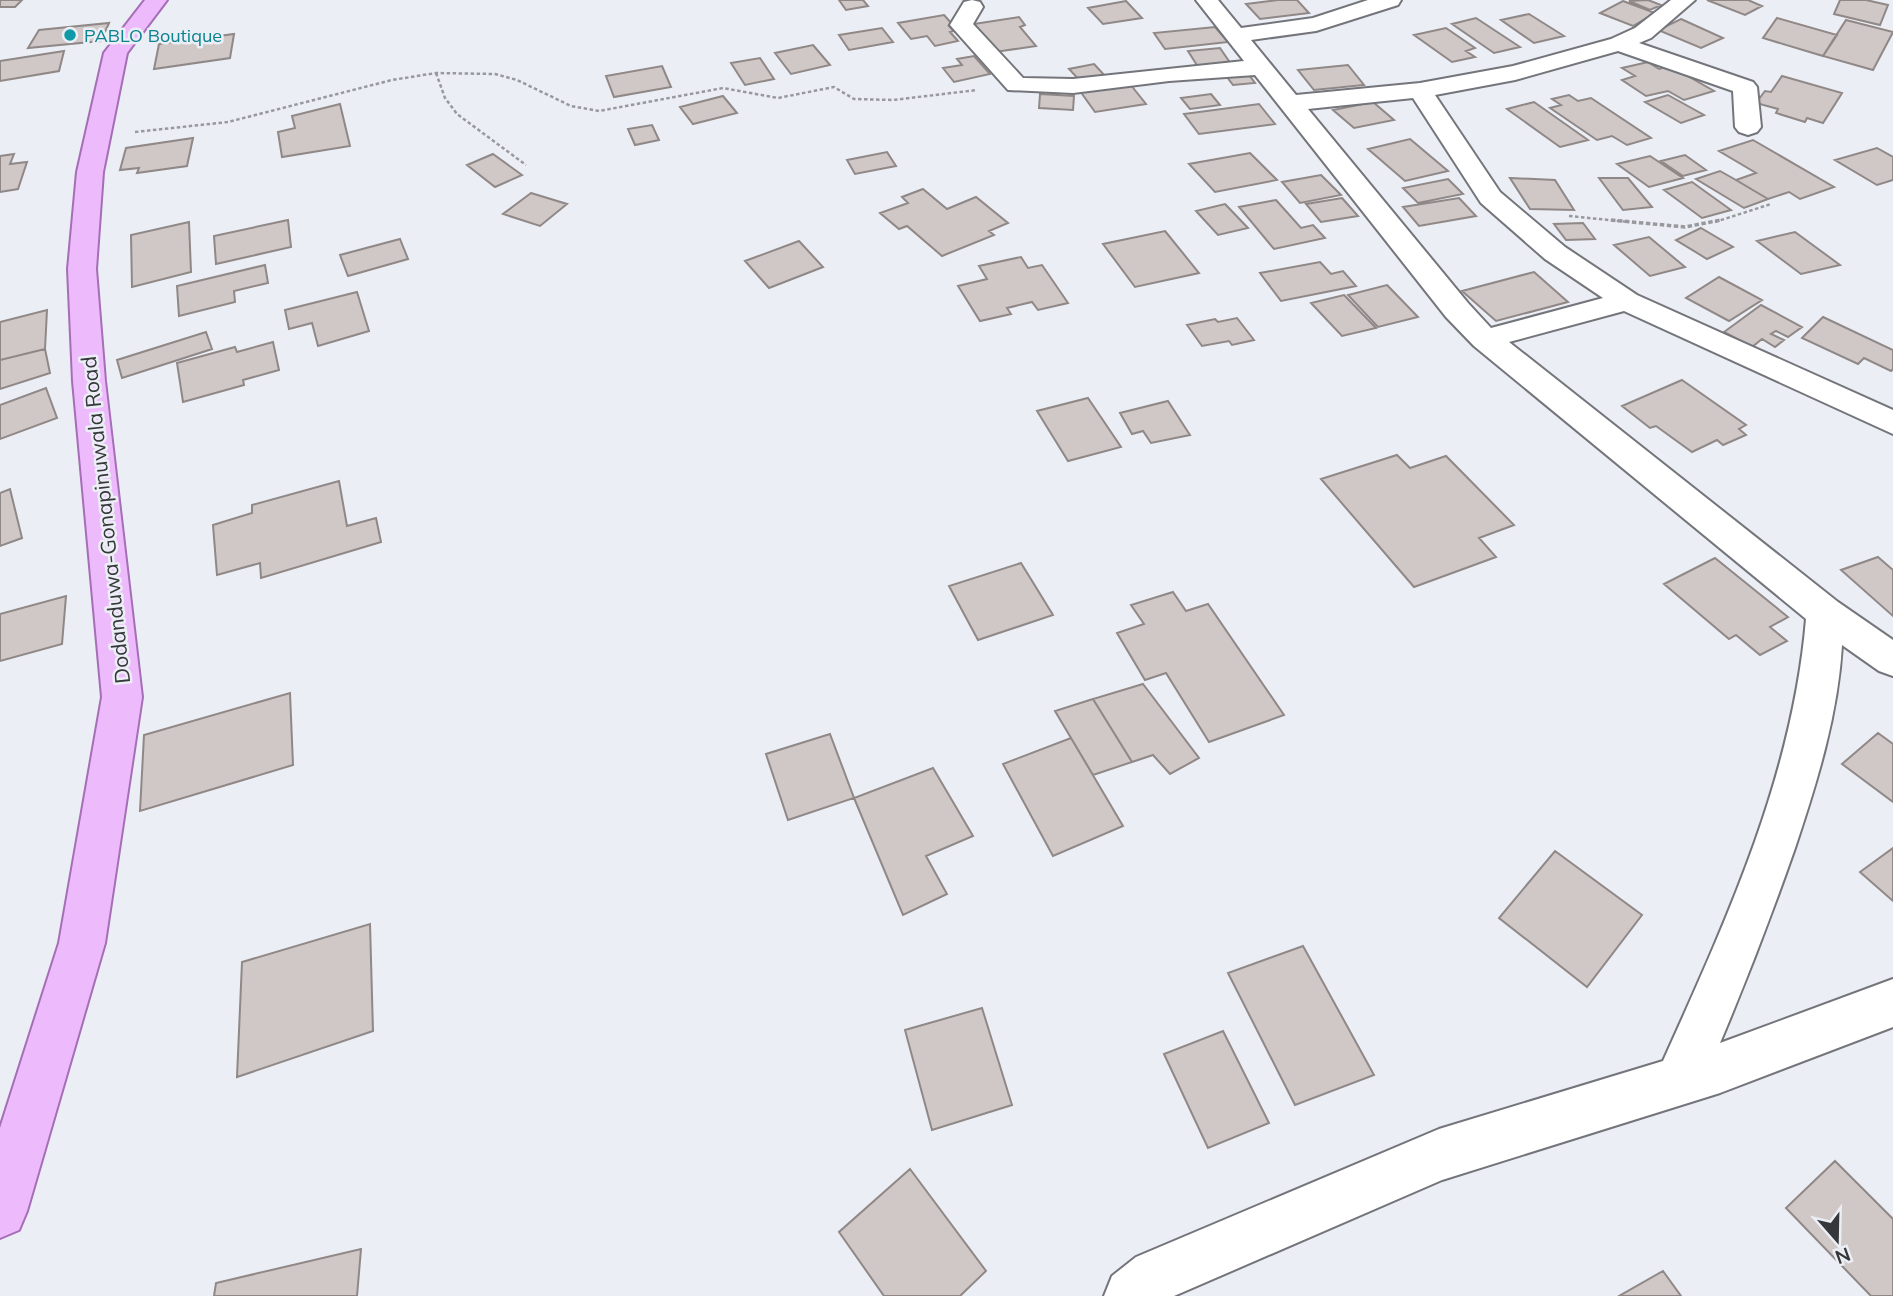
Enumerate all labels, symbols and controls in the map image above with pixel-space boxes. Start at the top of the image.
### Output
place label: PABLO Boutique [84,24,222,47]
marker: PABLO Boutique [62,27,78,43]
street label: Dodanduwa-Gonapinuwala Road [75,355,135,685]
north arrow [1802,1205,1872,1275]
text: N [1832,1242,1854,1270]

